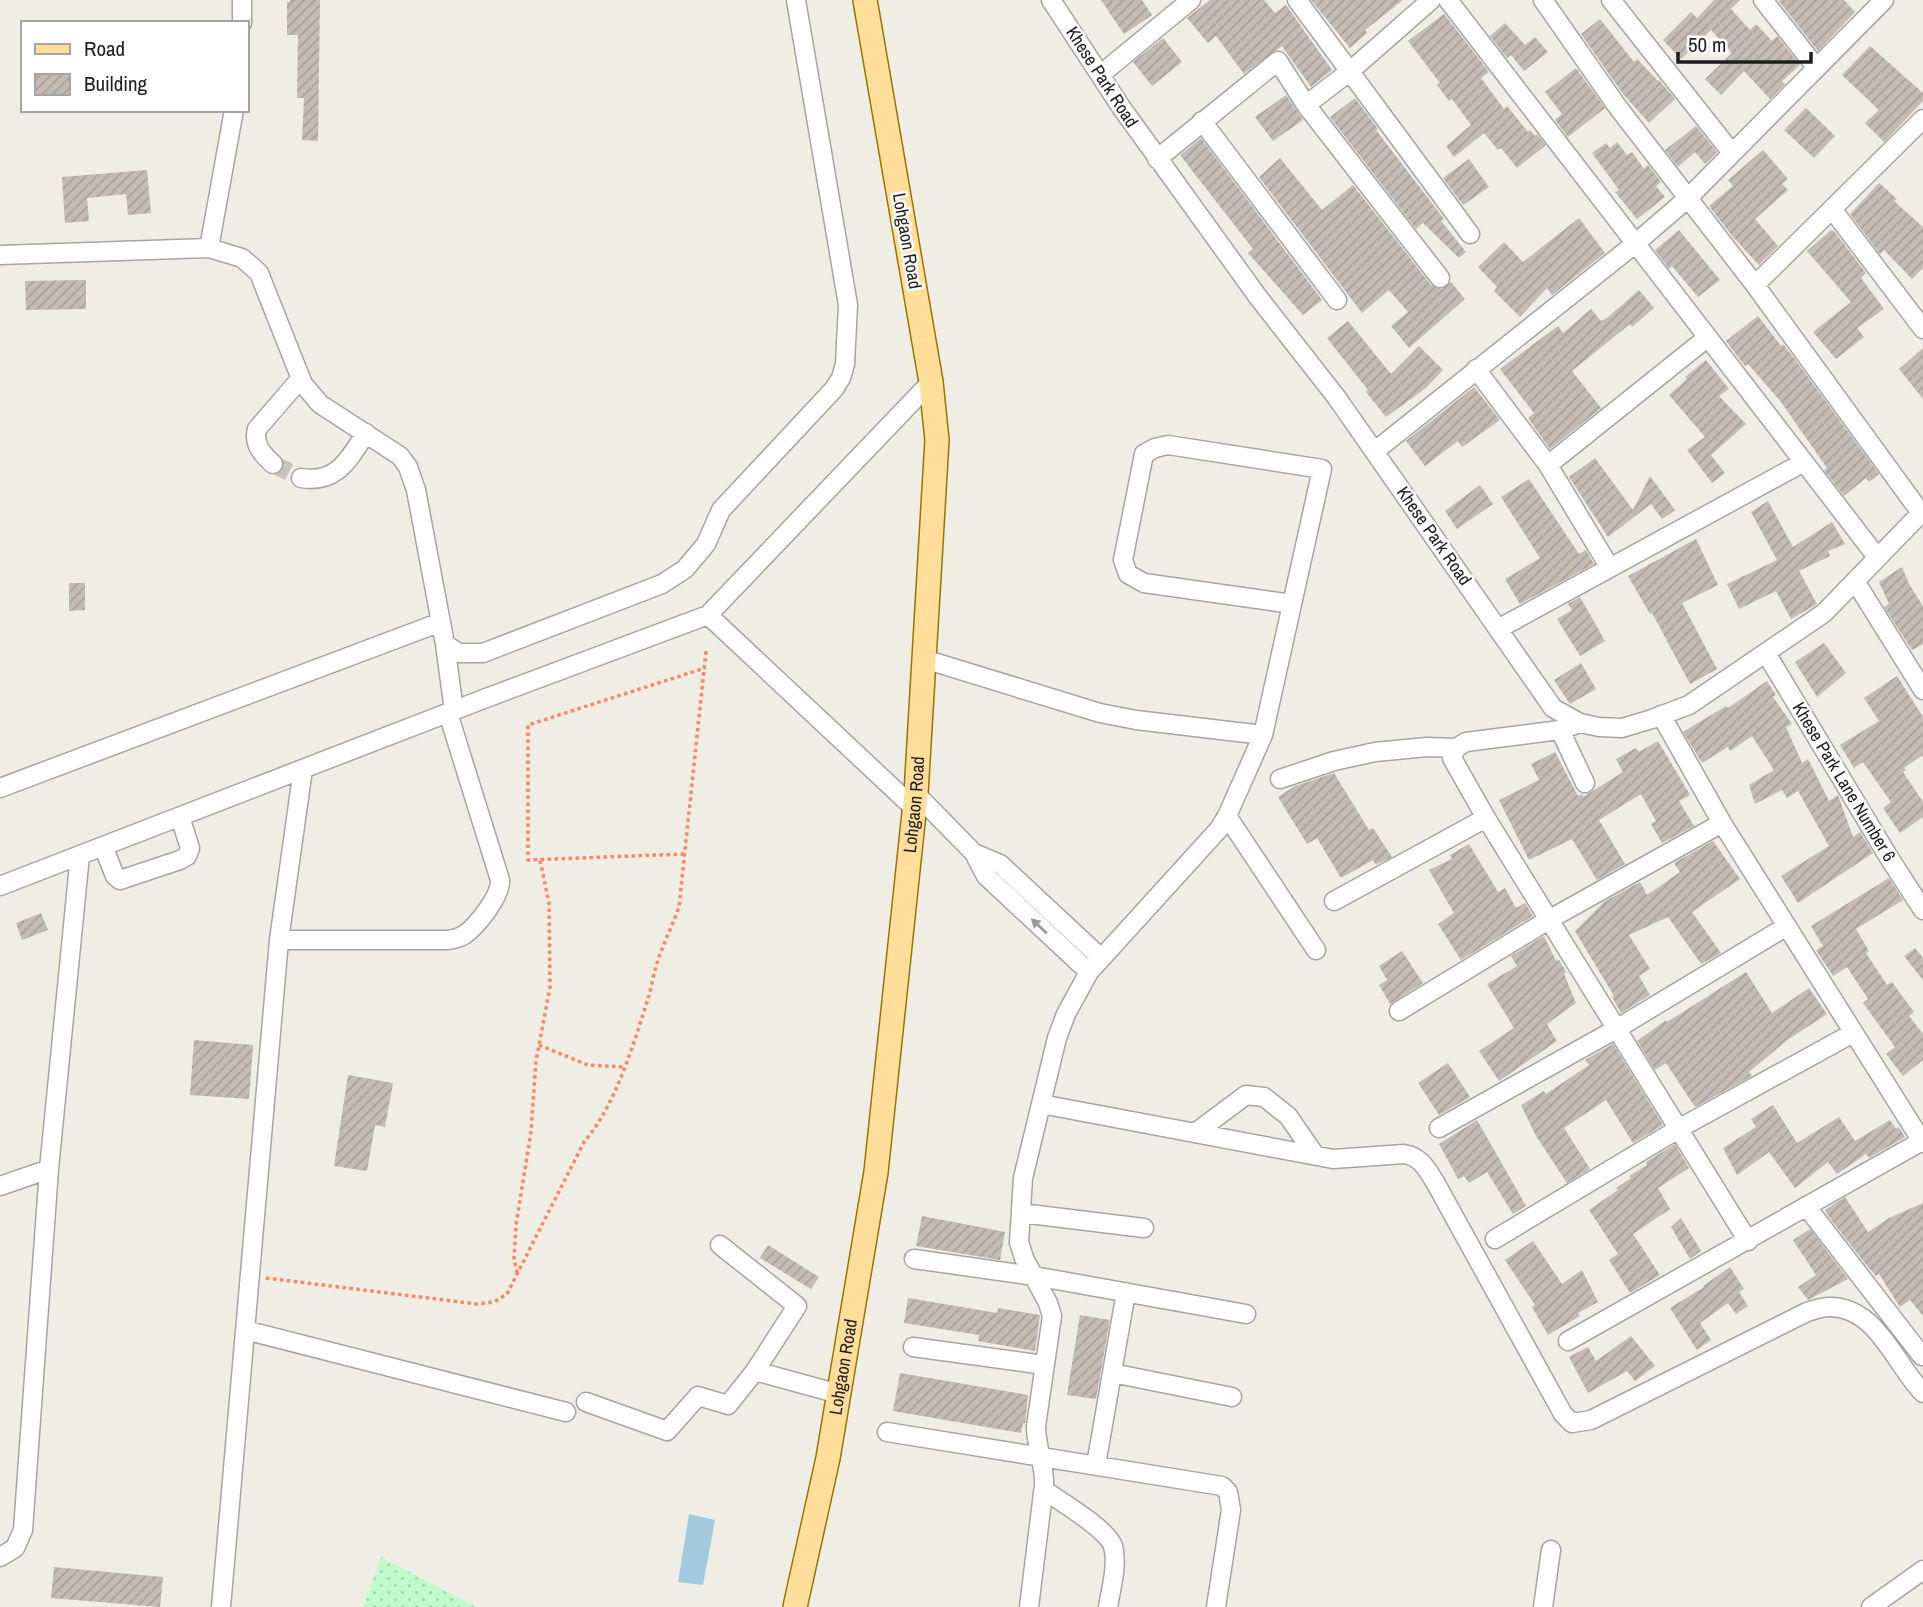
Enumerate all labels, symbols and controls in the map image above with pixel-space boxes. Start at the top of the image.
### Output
legend [21,21,248,112]
street label: Khese Park Road [1060,21,1144,132]
scale bar [1678,21,1811,65]
text: 50 m [1688,30,1726,59]
text: Road [84,34,125,63]
text: Building [84,69,148,98]
street label: Lohgaon Road [887,191,928,291]
street label: Khese Park Road [1391,481,1478,590]
street label: Khese Park Lane Number 6 [1787,697,1902,866]
street label: Lohgaon Road [897,756,930,854]
one-way arrow [1031,918,1048,934]
street label: Lohgaon Road [822,1317,863,1417]

